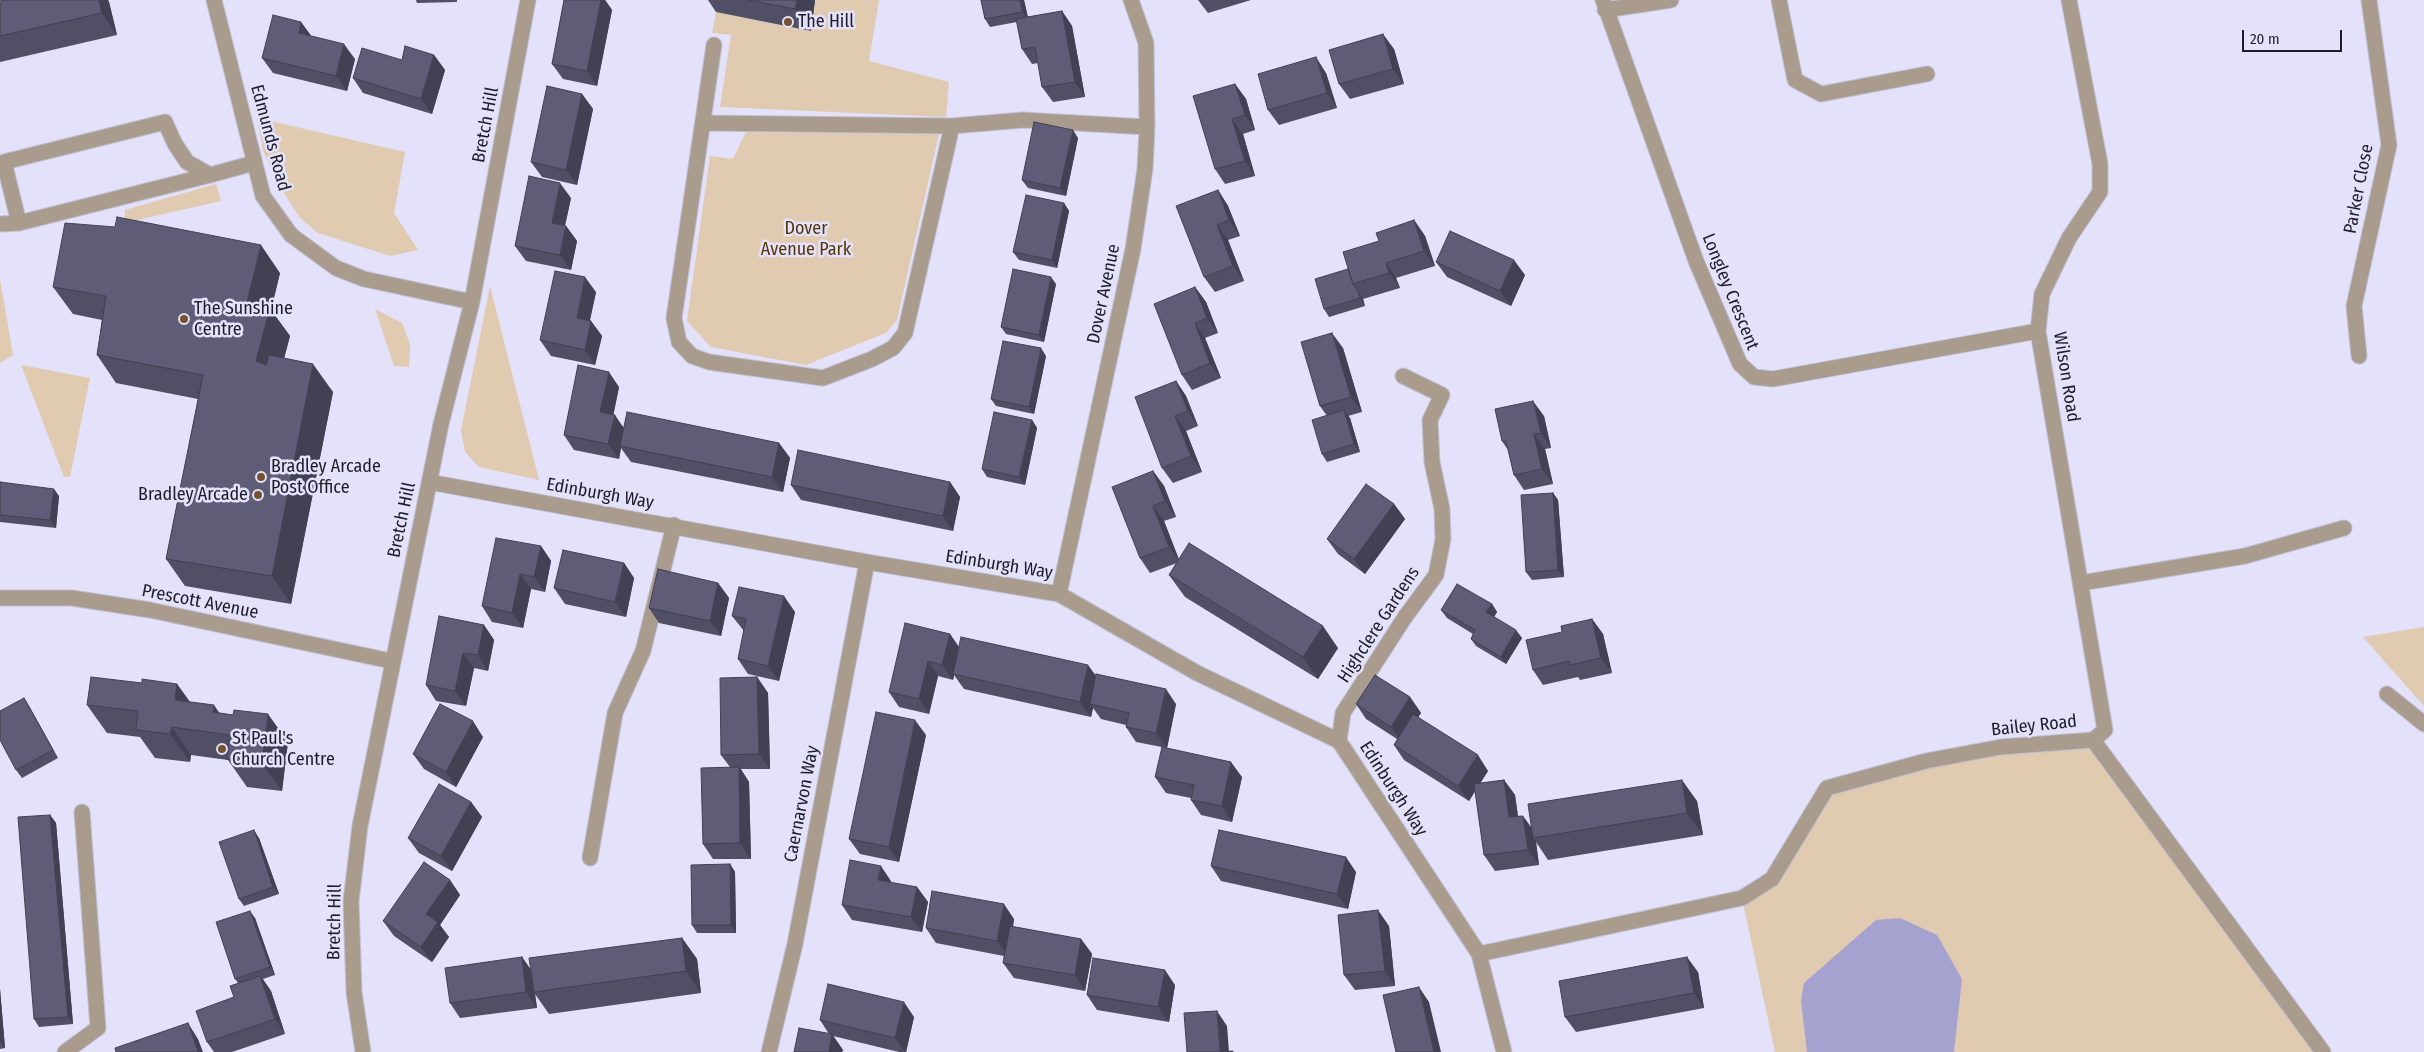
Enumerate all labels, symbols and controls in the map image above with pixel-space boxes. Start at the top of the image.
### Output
place label: The Hill [798,11,854,33]
marker: The Hill [782,16,794,28]
scale bar [2244,20,2344,52]
text: 20 m [2250,30,2280,48]
street label: Edmunds Road [245,82,295,194]
street label: Bretch Hill [468,85,504,165]
street label: Parker Close [2340,142,2378,236]
park label: Dover Avenue Park [761,218,851,260]
street label: Longley Crescent [1697,231,1763,353]
street label: Dover Avenue [1083,242,1125,346]
place label: The Sunshine Centre [194,298,293,340]
marker: The Sunshine Centre [178,313,190,325]
street label: Wilson Road [2048,330,2084,424]
place label: Bradley Arcade Post Office [271,456,381,498]
marker: Bradley Arcade Post Office [255,471,267,483]
street label: Edinburgh Way [545,474,655,514]
street label: Bretch Hill [383,480,421,560]
place label: Bradley Arcade [138,484,248,506]
marker: Bradley Arcade [252,489,264,501]
street label: Edinburgh Way [944,546,1054,584]
street label: Highclere Gardens [1333,563,1425,687]
street label: Prescott Avenue [140,580,260,624]
street label: Bailey Road [1990,711,2078,741]
place label: St Paul's Church Centre [232,728,335,771]
street label: Edinburgh Way [1354,738,1432,840]
marker: St Paul's Church Centre [216,743,228,755]
street label: Caernarvon Way [780,744,824,864]
street label: Bretch Hill [324,884,346,960]

